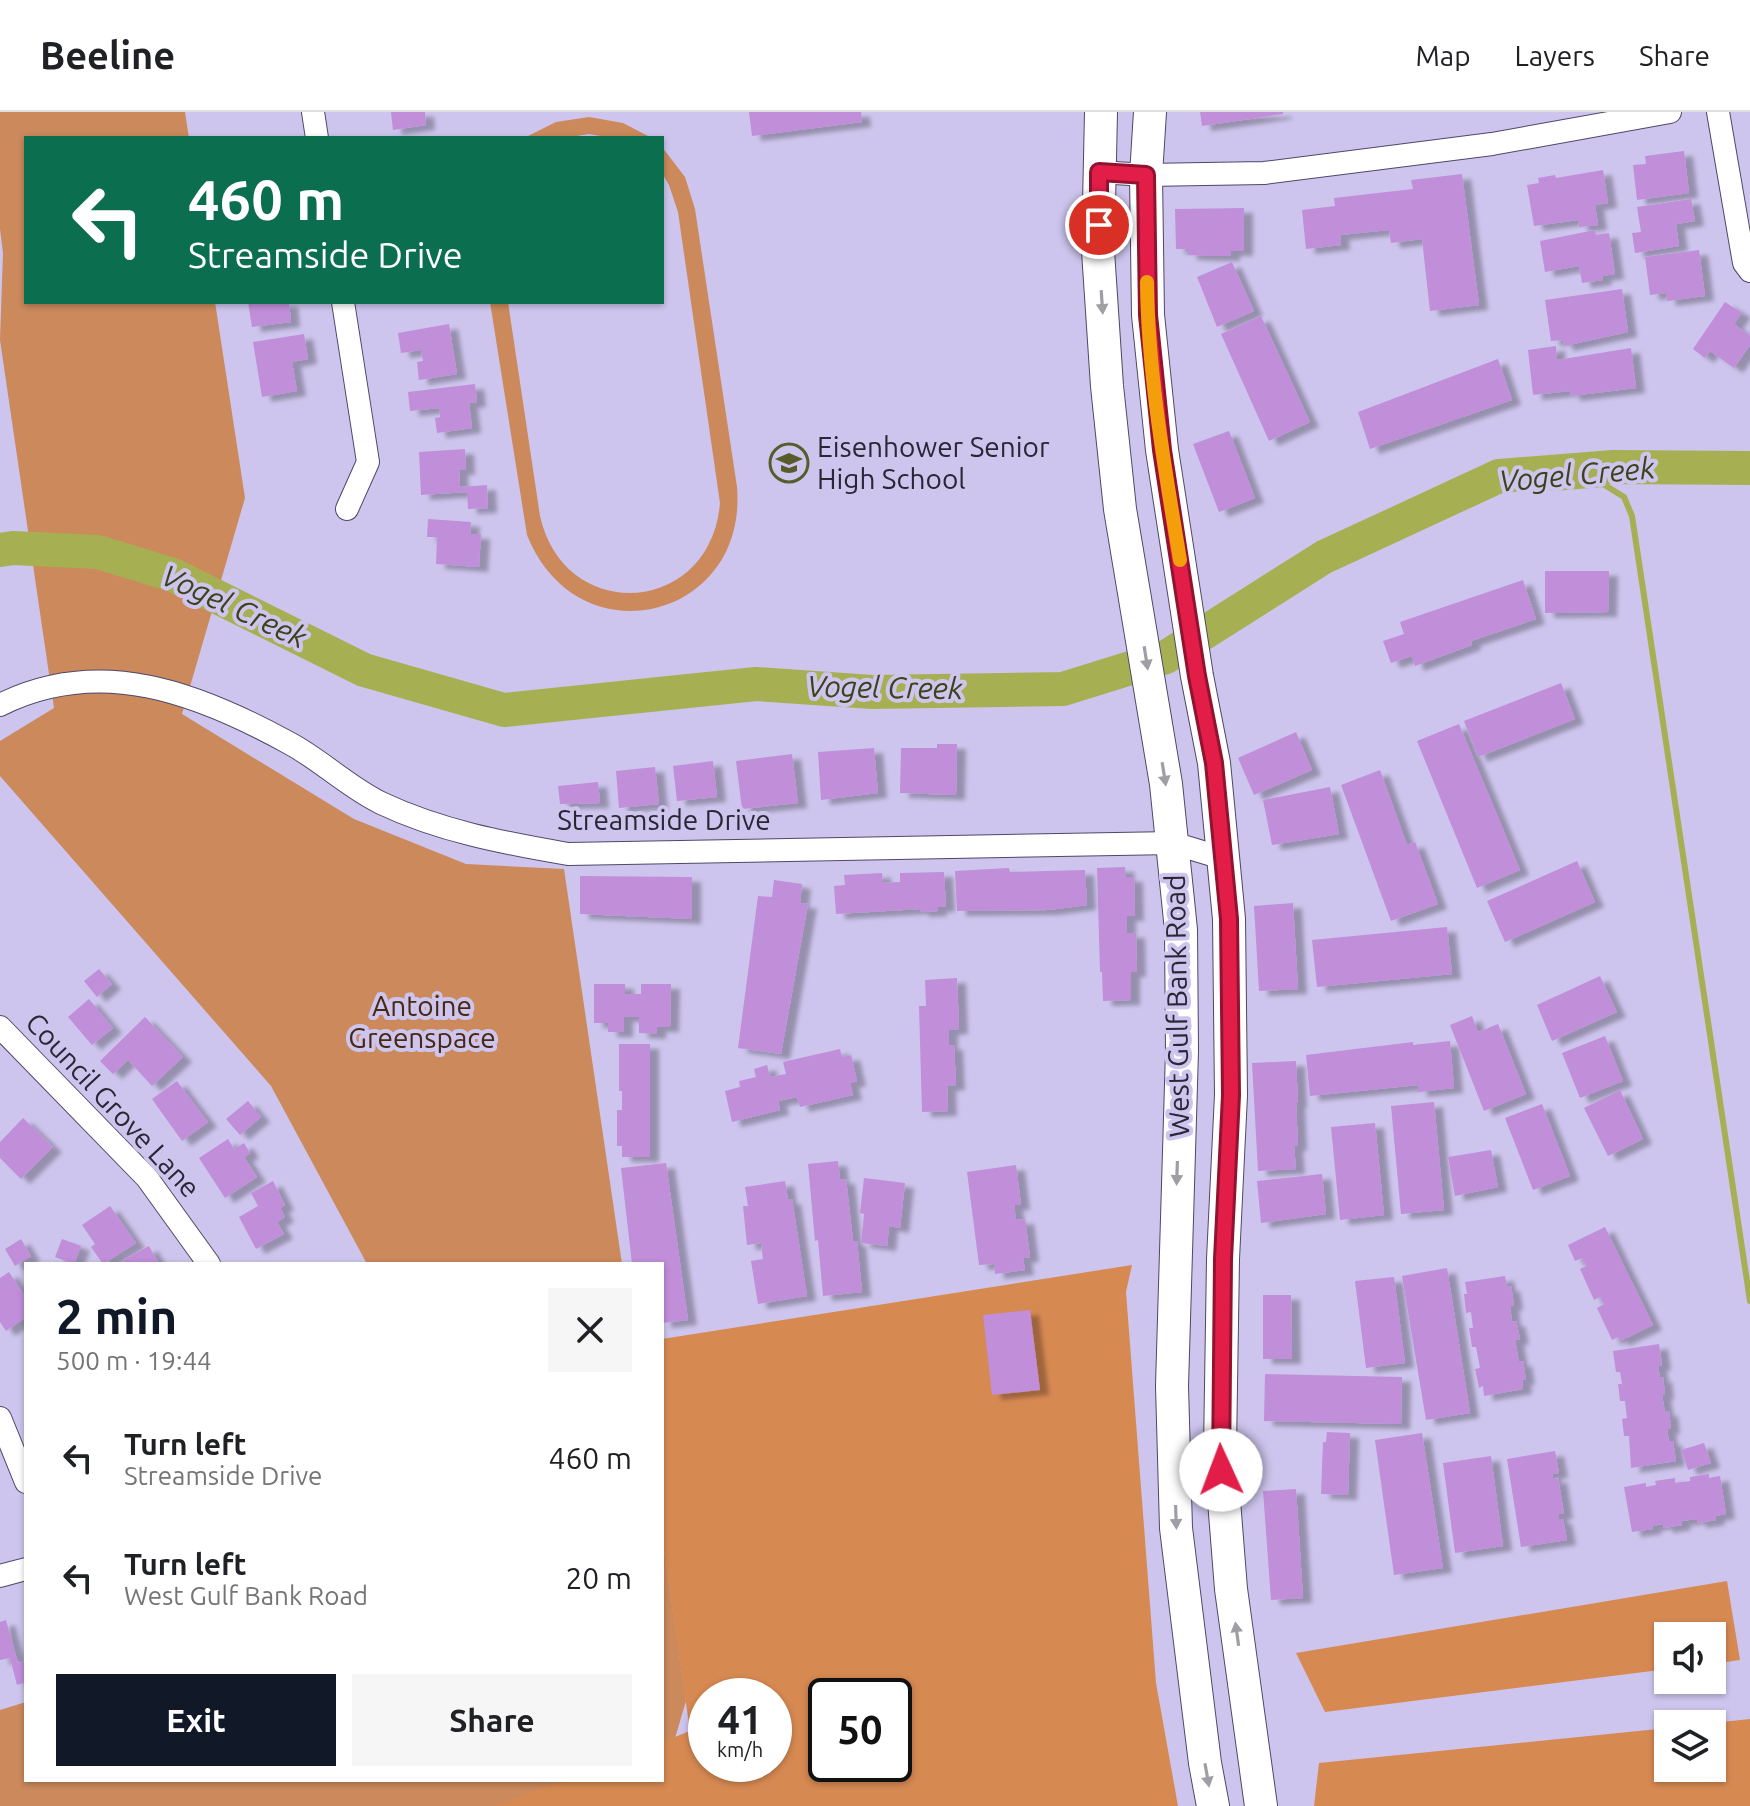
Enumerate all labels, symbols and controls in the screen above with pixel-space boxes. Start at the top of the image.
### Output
text: Beeline [40,34,175,76]
text: Map [1415,40,1471,71]
text: Layers [1515,40,1595,71]
text: Share [1639,40,1710,71]
icon: left [56,168,160,272]
text: 460 m [188,168,344,231]
pin [1065,191,1133,259]
icon: arrive [1077,203,1121,247]
text: Streamside Drive [188,234,463,275]
one-way arrow [1096,290,1109,315]
place label: Eisenhower Senior High School [817,431,1050,494]
school or university icon: Eisenhower Senior High School [768,442,810,484]
water label: Vogel Creek [1498,450,1657,498]
water label: Vogel Creek [156,558,313,655]
one-way arrow [1140,646,1153,671]
water label: Vogel Creek [807,669,964,705]
one-way arrow [1158,762,1171,787]
street label: Streamside Drive [557,804,771,835]
street label: West Gulf Bank Road [1159,874,1194,1138]
park label: Antoine Greenspace [348,990,496,1053]
street label: Council Grove Lane [20,1006,207,1203]
one-way arrow [1171,1161,1184,1186]
button: close [548,1288,632,1372]
text: 2 min [56,1289,177,1343]
text: 500 m · 19:44 [56,1346,212,1375]
text: Turn left [124,1427,246,1461]
position arrow [1179,1428,1263,1512]
icon: left [56,1436,100,1480]
text: 460 m [548,1441,632,1475]
text: Streamside Drive [124,1461,322,1490]
one-way arrow [1169,1504,1182,1530]
text: Turn left [124,1547,246,1581]
icon: left [56,1556,100,1600]
text: 20 m [565,1561,632,1595]
text: West Gulf Bank Road [124,1581,368,1610]
one-way arrow [1230,1622,1243,1647]
map controls [1654,1622,1726,1782]
button: sound [1654,1622,1726,1694]
button: Exit [56,1674,336,1766]
button: Share [352,1674,632,1766]
speed limit sign: 50 [808,1678,912,1782]
text: 41 [717,1697,763,1742]
button: layers [1654,1710,1726,1782]
text: km/h [717,1738,763,1761]
one-way arrow [1201,1762,1213,1787]

